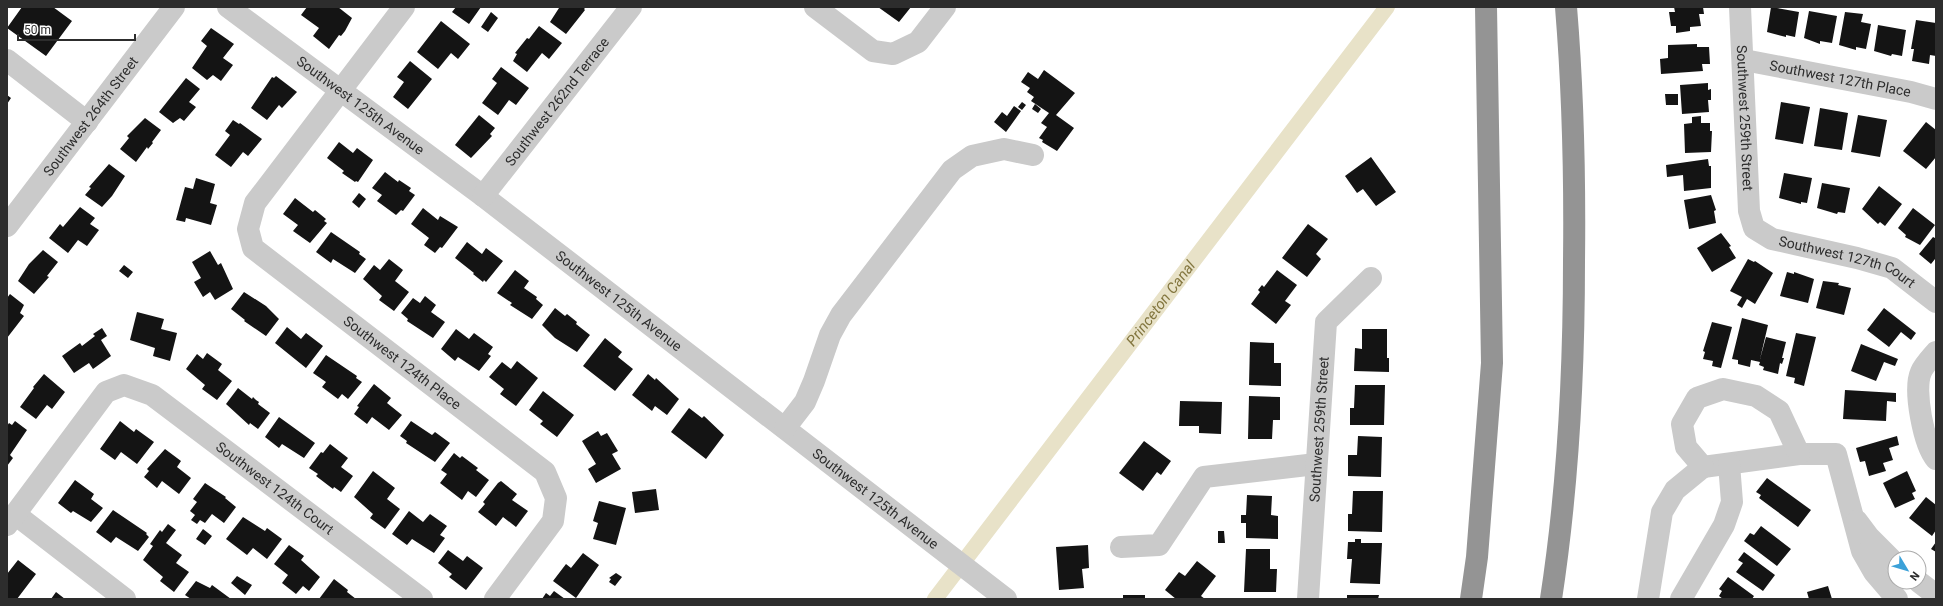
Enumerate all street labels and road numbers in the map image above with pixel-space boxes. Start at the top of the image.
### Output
street label: Southwest 262nd Terrace [502,34,612,169]
street label: Southwest 259th Street [1734,45,1756,192]
street label: Southwest 264th Street [40,53,142,179]
street label: Southwest 125th Avenue [294,53,428,158]
street label: Southwest 127th Place [1768,57,1912,100]
street label: Southwest 127th Court [1777,233,1919,291]
street label: Southwest 125th Avenue [553,247,685,354]
street label: Southwest 124th Place [340,312,464,413]
street label: Southwest 259th Street [1306,356,1332,503]
street label: Southwest 124th Court [213,438,337,538]
street label: Southwest 125th Avenue [809,445,942,552]

